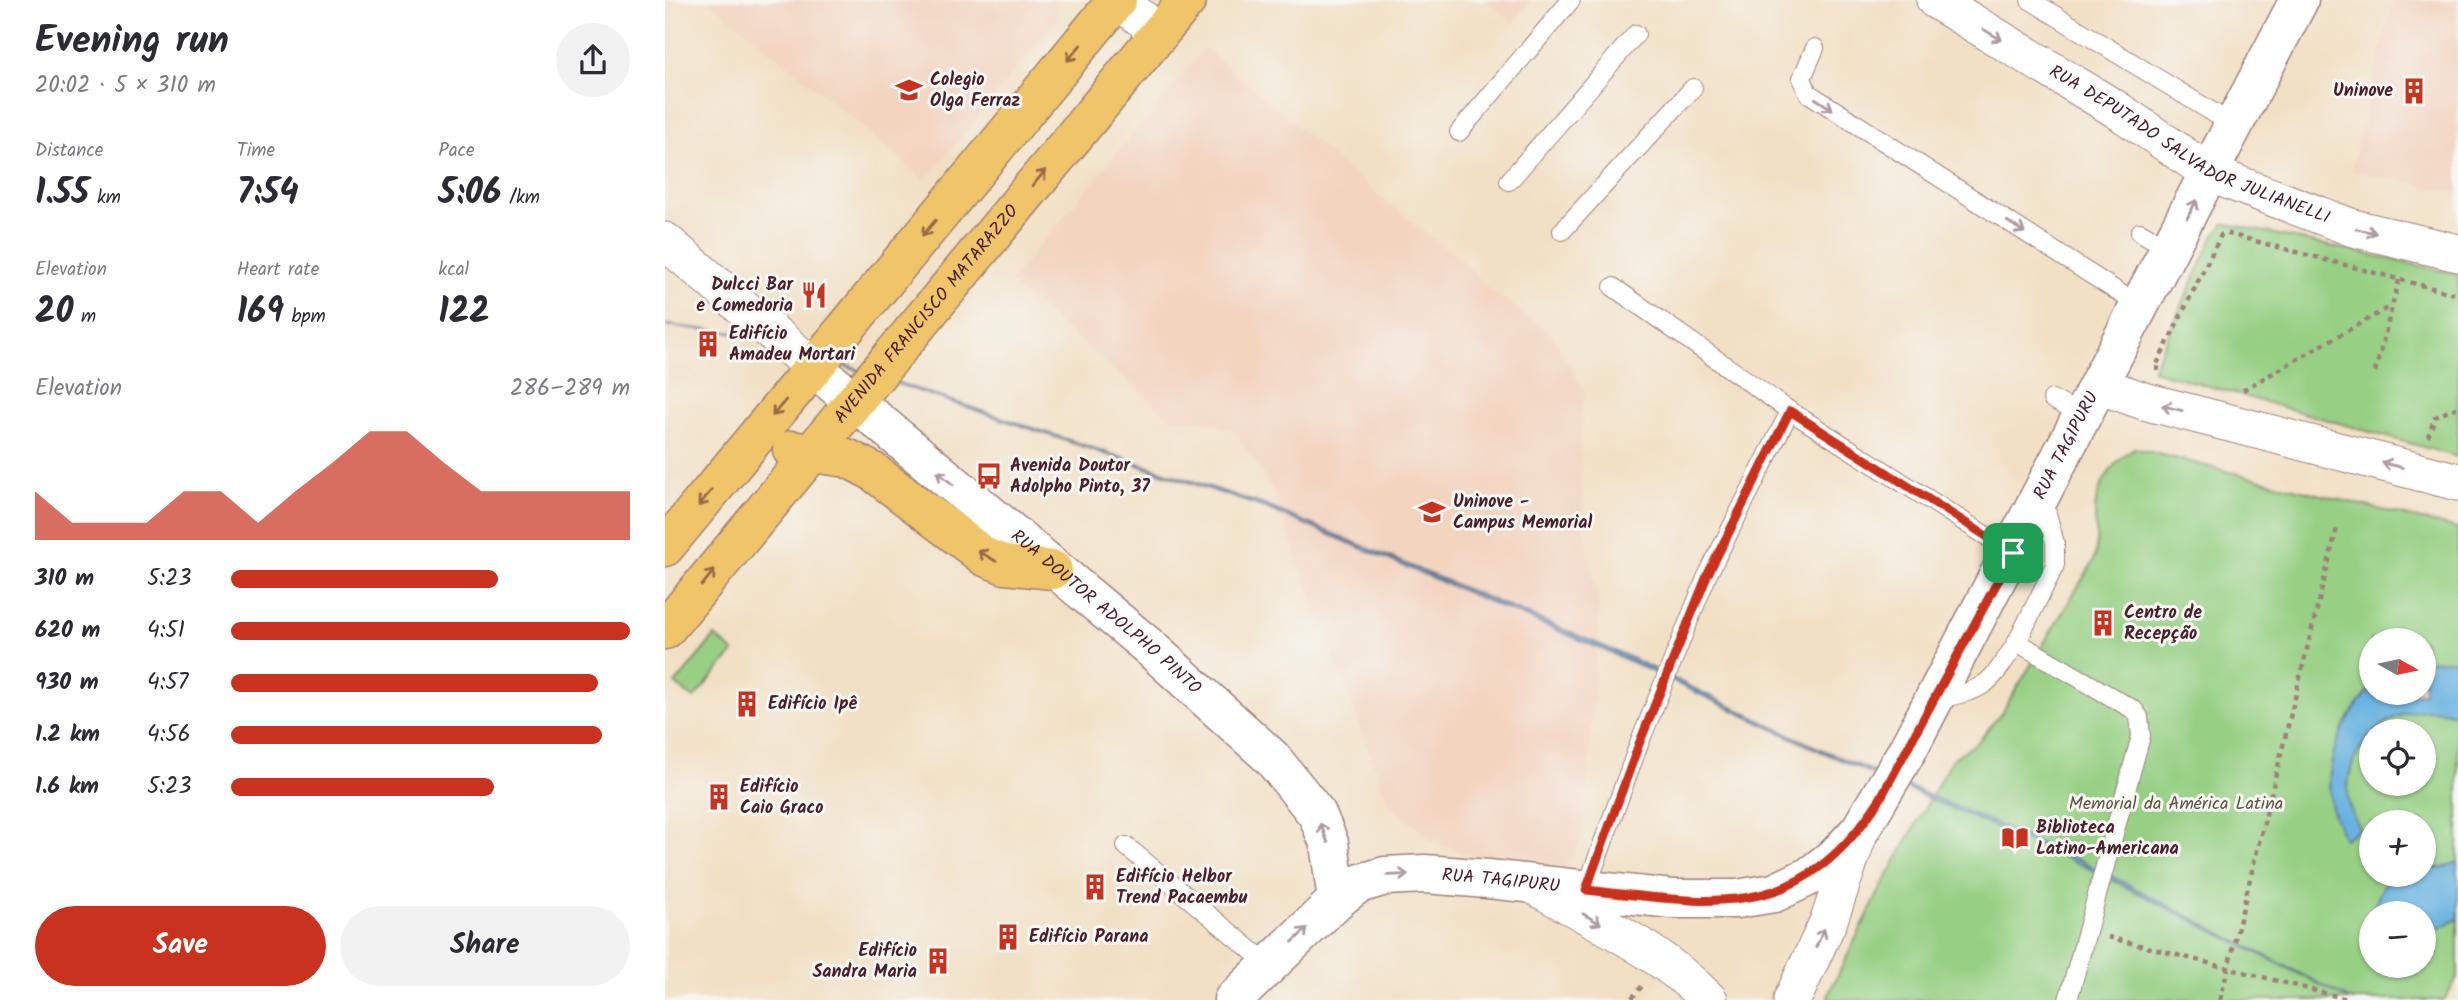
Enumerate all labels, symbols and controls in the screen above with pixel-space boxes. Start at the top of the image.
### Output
text: Evening run [35,12,229,72]
button: share [556,23,630,97]
one-way arrow [1983,29,2003,43]
one-way arrow [1066,43,1082,61]
street label: RUA DEPUTADO SALVADOR JULIANELLI [2043,57,2334,232]
place label: Colegio Olga Ferraz [930,66,1020,116]
text: 20:02 · 5 × 310 m [35,68,216,104]
school or university icon: Colegio Olga Ferraz [894,75,924,105]
building icon: Uninove [2399,76,2429,106]
place label: Uninove [2333,77,2393,106]
one-way arrow [1814,96,1833,111]
text: Distance [35,136,103,166]
text: Time [237,136,275,166]
text: Pace [438,136,475,166]
text: 1.55 [35,166,89,222]
text: 7:54 [237,166,299,222]
text: 5:06 [438,166,502,222]
one-way arrow [1031,169,1047,187]
text: km [89,183,121,213]
text: /km [502,183,540,213]
street label: AVENIDA FRANCISCO MATARAZZO [827,198,1026,430]
one-way arrow [2185,199,2199,219]
one-way arrow [921,218,937,236]
one-way arrow [2005,220,2025,234]
one-way arrow [2354,225,2377,239]
text: Elevation [35,255,107,285]
text: Heart rate [237,255,319,285]
text: kcal [438,255,469,285]
place label: Dulcci Bar e Comedoria [696,271,794,321]
restaurant icon: Dulcci Bar e Comedoria [799,280,829,310]
text: 20 [35,285,73,341]
text: 169 [237,285,284,341]
text: 122 [438,285,490,341]
text: m [73,302,96,332]
text: bpm [284,302,326,332]
place label: Edifício Amadeu Mortari [729,320,856,370]
building icon: Edifício Amadeu Mortari [693,329,723,359]
text: Elevation [35,371,122,407]
text: 286–289 m [510,371,630,407]
street label: RUA TAGIPURU [2026,386,2107,505]
one-way arrow [771,399,787,417]
one-way arrow [2161,401,2183,414]
place label: Avenida Doutor Adolpho Pinto, 37 [1010,452,1150,502]
one-way arrow [2381,458,2404,471]
bus stop icon: Avenida Doutor Adolpho Pinto, 37 [974,461,1004,491]
one-way arrow [936,470,954,486]
place label: Uninove - Campus Memorial [1453,488,1593,538]
one-way arrow [697,489,713,507]
school or university icon: Uninove - Campus Memorial [1417,497,1447,527]
street label: RUA DOUTOR ADOLPHO PINTO [1004,523,1208,702]
pin [1983,523,2043,583]
icon: arrive [1994,534,2032,572]
one-way arrow [977,549,998,562]
text: 310 m [35,561,94,597]
text: 5:23 [147,561,192,597]
one-way arrow [700,569,716,587]
place label: Centro de Recepção [2124,599,2202,649]
building icon: Centro de Recepção [2088,608,2118,638]
text: 620 m [35,613,100,649]
text: 4:51 [147,613,185,649]
north arrow [2359,628,2436,705]
map controls [2359,628,2436,978]
text: 930 m [35,665,99,701]
text: 4:57 [147,665,188,701]
building icon: Edifício Ipê [732,689,762,719]
place label: Edifício Ipê [768,690,858,719]
text: 1.2 km [35,717,100,753]
text: 4:56 [147,717,190,753]
button: locate [2359,719,2436,796]
text: 1.6 km [35,769,99,805]
text: 5:23 [147,769,192,805]
place label: Edifício Caio Graco [740,773,824,823]
building icon: Edifício Caio Graco [704,782,734,812]
park label: Memorial da América Latina [2069,790,2283,819]
button: + [2359,810,2436,887]
place label: Biblioteca Latino-Americana [2036,814,2179,864]
one-way arrow [1317,822,1330,844]
library icon: Biblioteca Latino-Americana [2000,823,2030,853]
street label: RUA TAGIPURU [1441,861,1562,901]
place label: Edifício Helbor Trend Pacaembu [1116,863,1247,913]
one-way arrow [1387,869,1410,882]
building icon: Edifício Helbor Trend Pacaembu [1080,872,1110,902]
button: − [2359,901,2436,978]
button: Save [35,906,326,986]
button: Share [340,906,630,986]
one-way arrow [1581,912,1601,926]
building icon: Edifício Parana [993,922,1023,952]
place label: Edifício Parana [1029,923,1148,952]
one-way arrow [1291,927,1308,944]
one-way arrow [1814,928,1827,949]
place label: Edifício Sandra Maria [812,937,917,987]
building icon: Edifício Sandra Maria [923,946,953,976]

